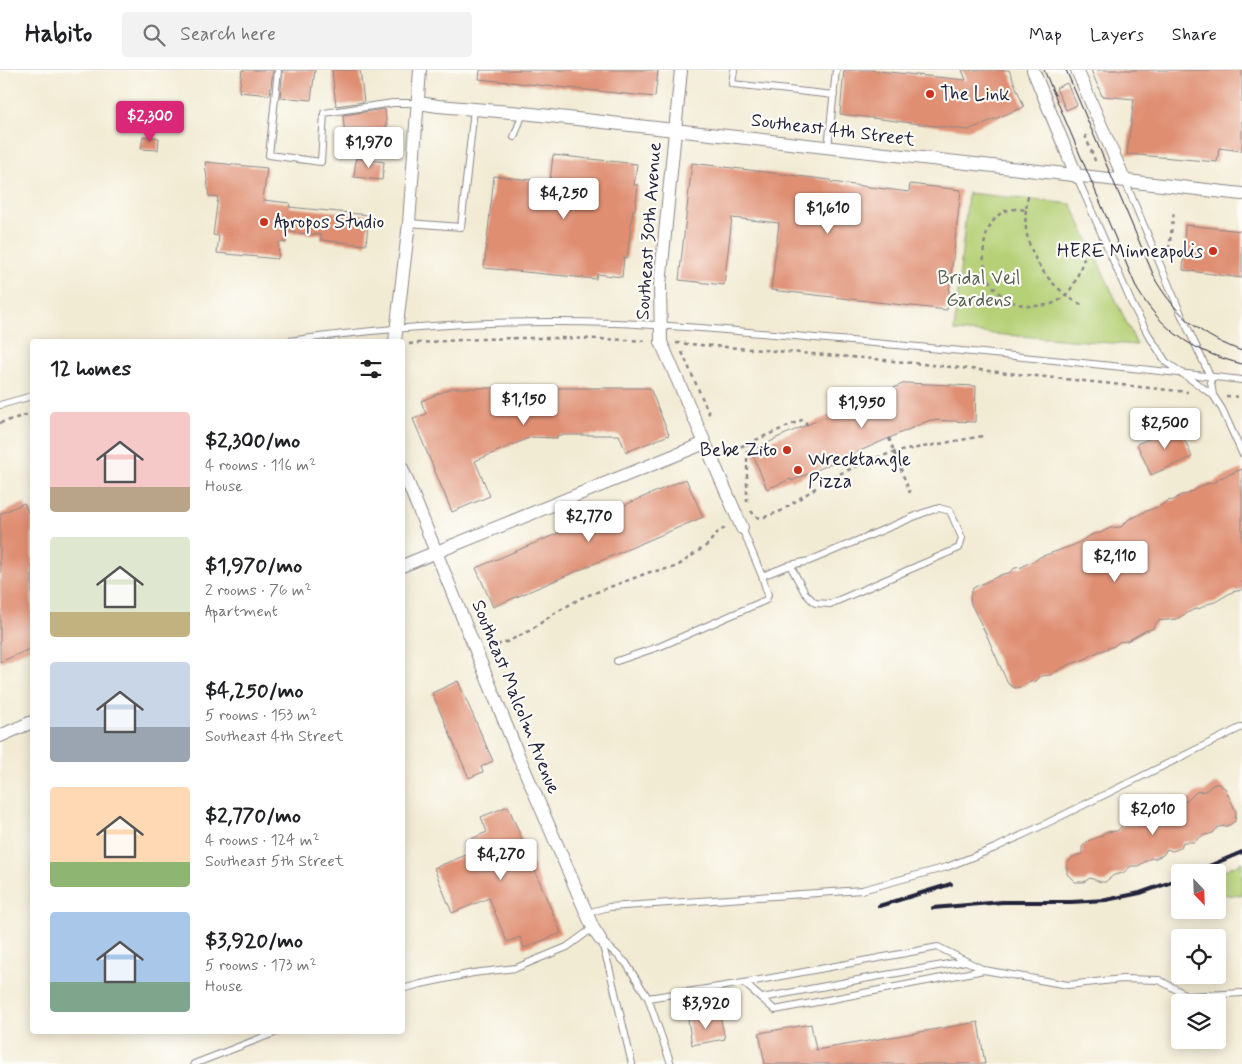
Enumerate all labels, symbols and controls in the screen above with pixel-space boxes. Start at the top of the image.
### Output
search box [122,12,472,57]
text: Habito [25,19,92,50]
icon: search [140,21,168,49]
text: Search here [180,22,276,47]
text: Map [1029,23,1062,47]
text: Layers [1090,23,1144,47]
text: Share [1172,23,1217,47]
place label: The Link [940,82,1010,107]
marker: The Link [924,88,936,100]
pin: $2,300 [109,100,191,143]
text: $2,300 [127,106,173,127]
street label: Southeast 4th Street [750,108,916,152]
pin: $1,970 [328,126,410,169]
text: $1,970 [345,132,393,153]
street label: Southeast 30th Avenue [630,141,668,321]
pin: $4,250 [523,178,605,220]
text: $4,250 [540,183,588,204]
pin: $1,610 [787,192,869,235]
text: $1,610 [806,198,850,219]
place label: Apropos Studio [274,210,384,237]
marker: Apropos Studio [258,216,270,228]
place label: HERE Minneapolis [1057,239,1204,264]
marker: HERE Minneapolis [1207,245,1219,257]
park label: Bridal Veil Gardens [937,266,1021,313]
text: 12 homes [50,355,131,383]
icon: filters [357,355,385,383]
pin: $1,150 [483,384,565,426]
pin: $1,950 [821,386,903,429]
text: $1,150 [502,389,546,410]
text: $1,950 [838,392,886,413]
pin: $2,500 [1124,408,1206,450]
text: $2,500 [1141,413,1189,434]
text: $2,300/mo [205,427,300,455]
icon: home [90,432,150,492]
place label: Bebe Zito [700,438,777,463]
marker: Bebe Zito [781,444,793,456]
place label: Wrecktangle Pizza [808,447,911,494]
text: 4 rooms · 116 m² [205,455,316,476]
marker: Wrecktangle Pizza [792,464,804,476]
text: House [205,476,243,497]
pin: $2,770 [548,500,630,543]
text: $2,770 [566,506,612,527]
pin: $2,110 [1074,540,1156,583]
text: $2,110 [1094,546,1136,567]
text: $1,970/mo [205,552,302,580]
icon: home [90,557,150,617]
text: 2 rooms · 76 m² [205,580,312,601]
street label: Southeast Malcolm Avenue [466,596,566,798]
text: Apartment [205,601,278,622]
text: $4,250/mo [205,677,303,705]
icon: home [90,682,150,742]
text: 5 rooms · 153 m² [205,705,317,726]
text: Southeast 4th Street [205,726,344,747]
pin: $2,010 [1112,794,1194,836]
text: $2,010 [1130,799,1176,820]
text: $2,770/mo [205,802,301,830]
icon: home [90,807,150,867]
text: 4 rooms · 124 m² [205,830,320,851]
pin: $4,270 [460,838,542,881]
text: $4,270 [477,844,525,865]
text: Southeast 5th Street [205,851,344,872]
north arrow [1171,864,1226,919]
map controls [1171,864,1226,1049]
text: $3,920/mo [205,927,303,955]
button: locate [1171,929,1226,984]
icon: home [90,932,150,992]
text: 5 rooms · 173 m² [205,955,317,976]
text: House [205,976,243,997]
pin: $3,920 [665,988,747,1030]
text: $3,920 [682,993,730,1014]
button: layers [1171,994,1226,1049]

